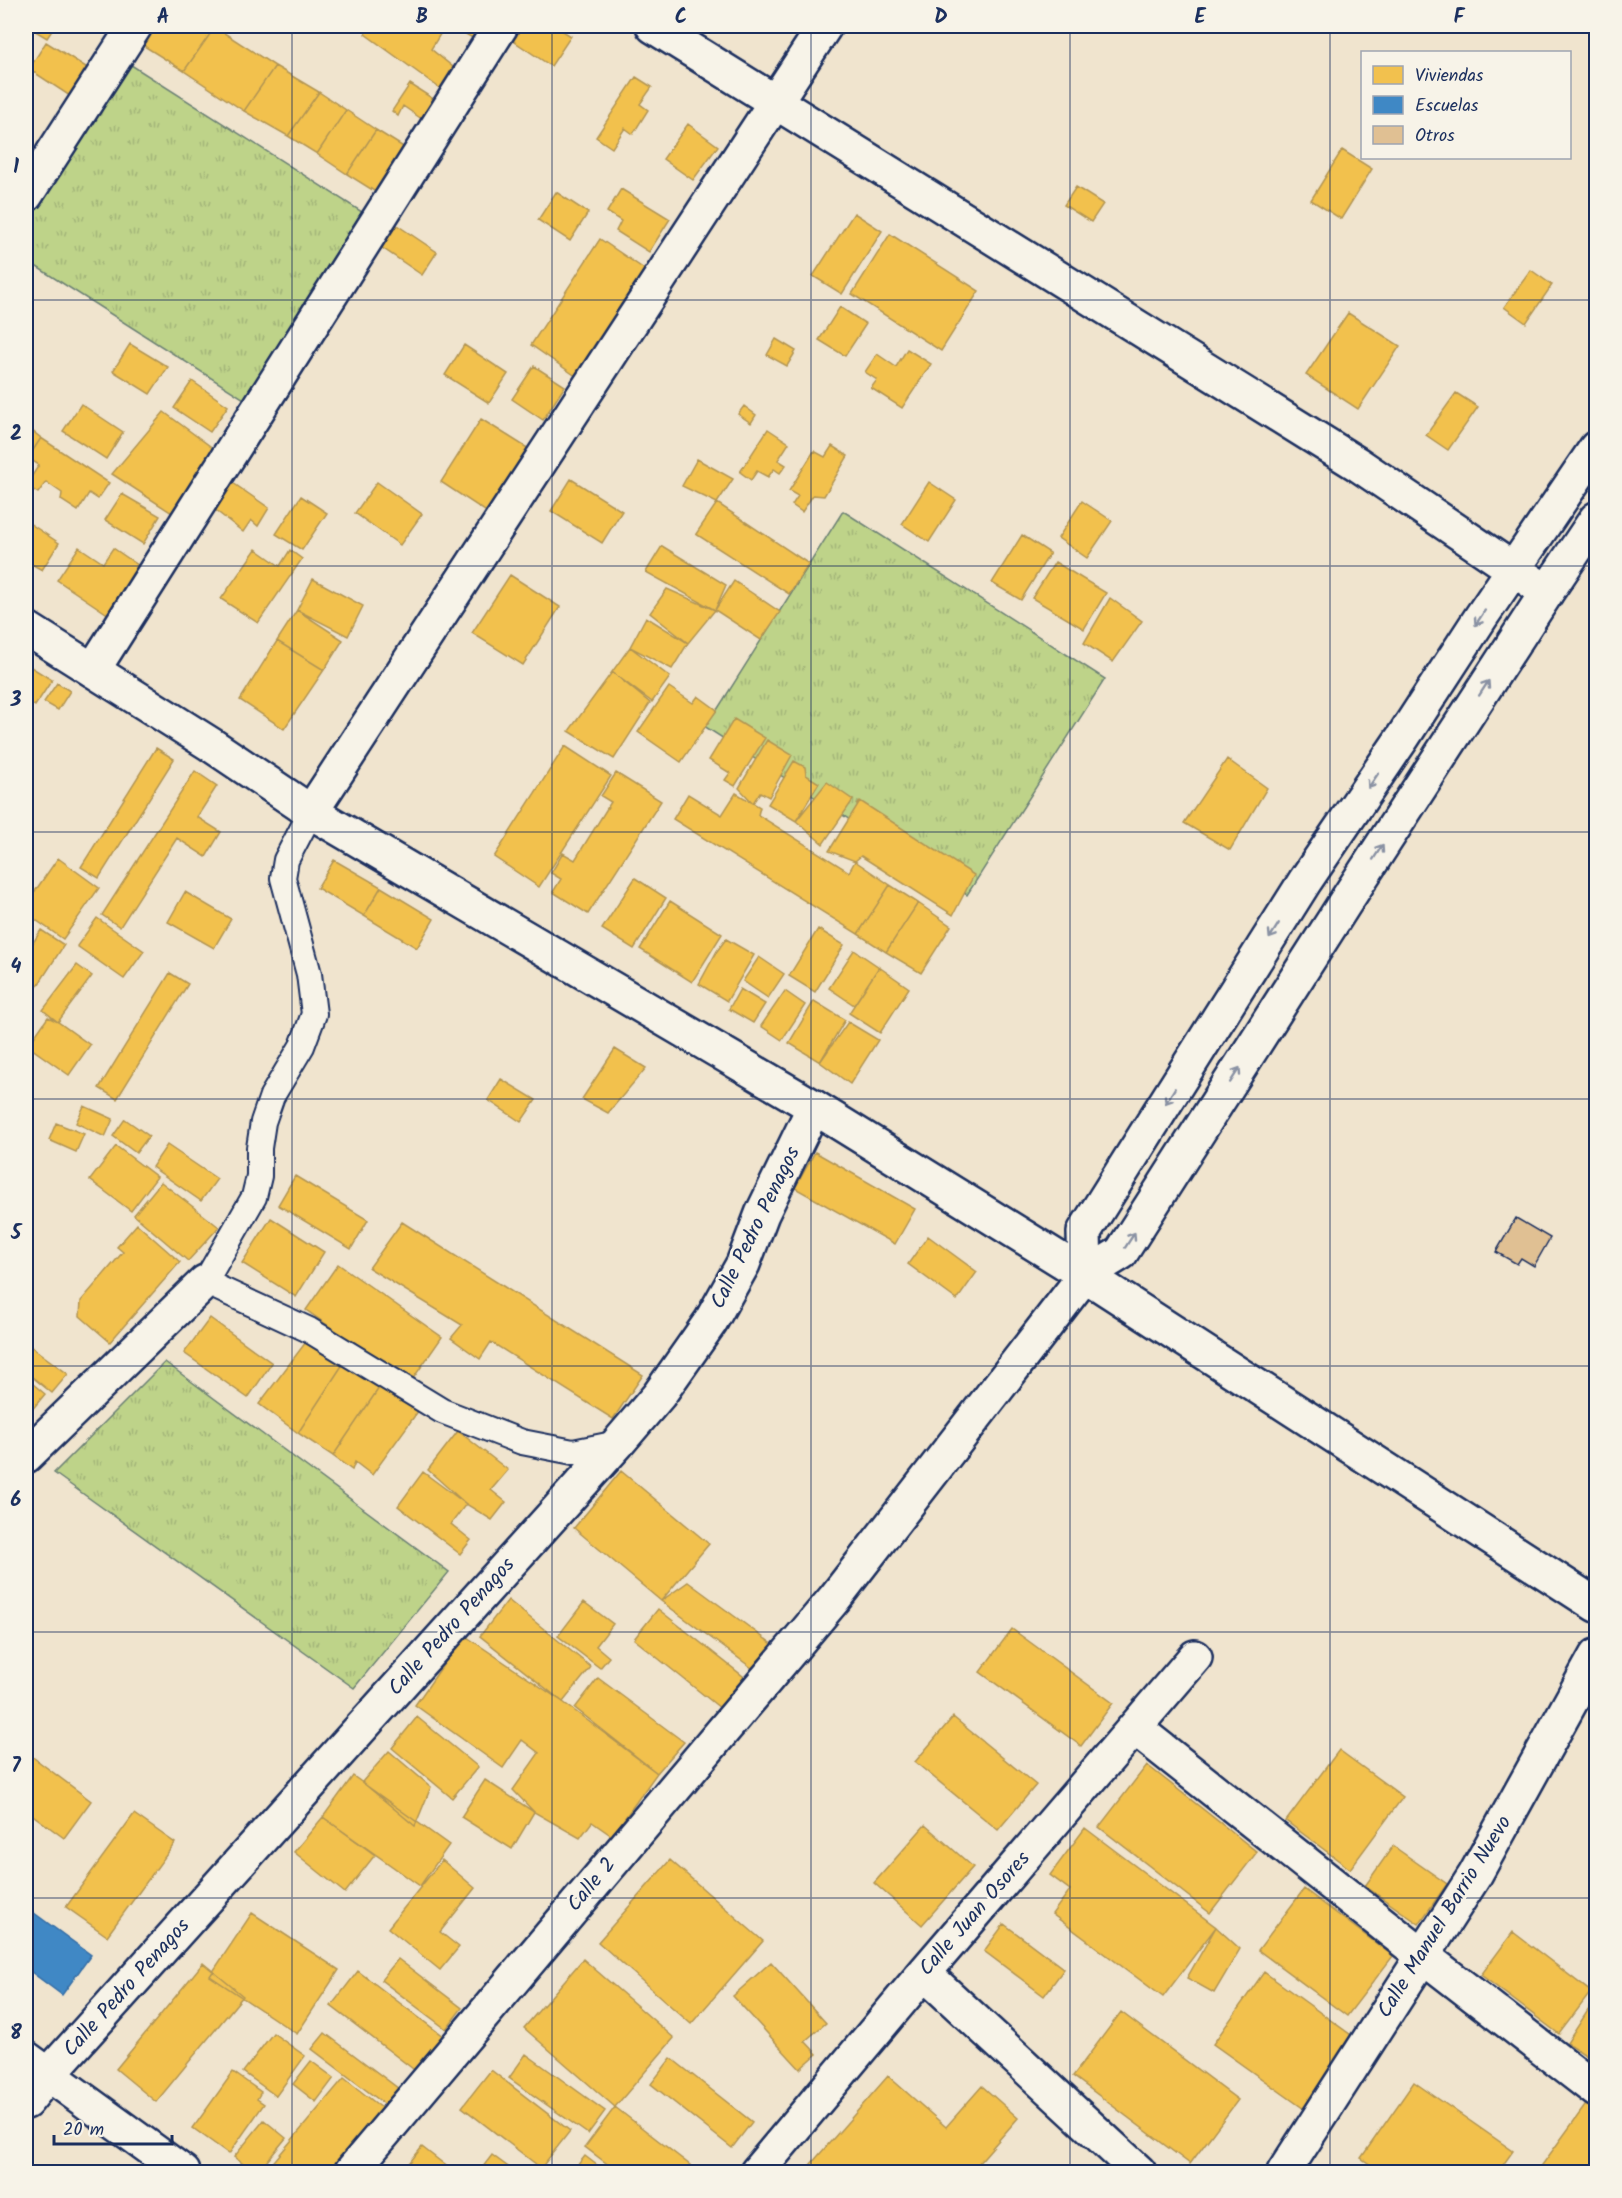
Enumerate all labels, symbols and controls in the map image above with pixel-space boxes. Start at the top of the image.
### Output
text: A [157,2,169,34]
text: B [416,2,428,34]
text: C [675,2,687,34]
text: D [934,2,948,34]
text: E [1194,2,1206,34]
text: F [1454,2,1466,34]
legend [1361,51,1571,159]
text: Viviendas [1415,62,1484,91]
text: Escuelas [1415,92,1479,121]
text: Otros [1415,122,1455,151]
text: 1 [13,152,19,184]
text: 2 [10,419,22,451]
one-way arrow [1474,610,1486,626]
one-way arrow [1478,681,1490,697]
text: 3 [10,685,22,717]
one-way arrow [1367,773,1379,789]
one-way arrow [1372,844,1384,861]
one-way arrow [1268,922,1280,939]
text: 4 [11,952,22,984]
one-way arrow [1229,1067,1241,1084]
one-way arrow [1164,1087,1176,1104]
street label: Calle Pedro Penagos [702,1141,810,1315]
text: 5 [10,1218,23,1250]
one-way arrow [1123,1231,1136,1248]
text: 6 [11,1485,22,1517]
street label: Calle Pedro Penagos [380,1550,524,1704]
text: 7 [11,1751,21,1783]
street label: Calle Manuel Barrio Nuevo [1369,1809,1521,2025]
street label: Calle Juan Osores [911,1844,1039,1984]
street label: Calle 2 [559,1850,625,1920]
street label: Calle Pedro Penagos [55,1911,199,2065]
text: 8 [10,2018,22,2050]
scale bar [54,2108,172,2146]
text: 20 m [63,2116,104,2145]

